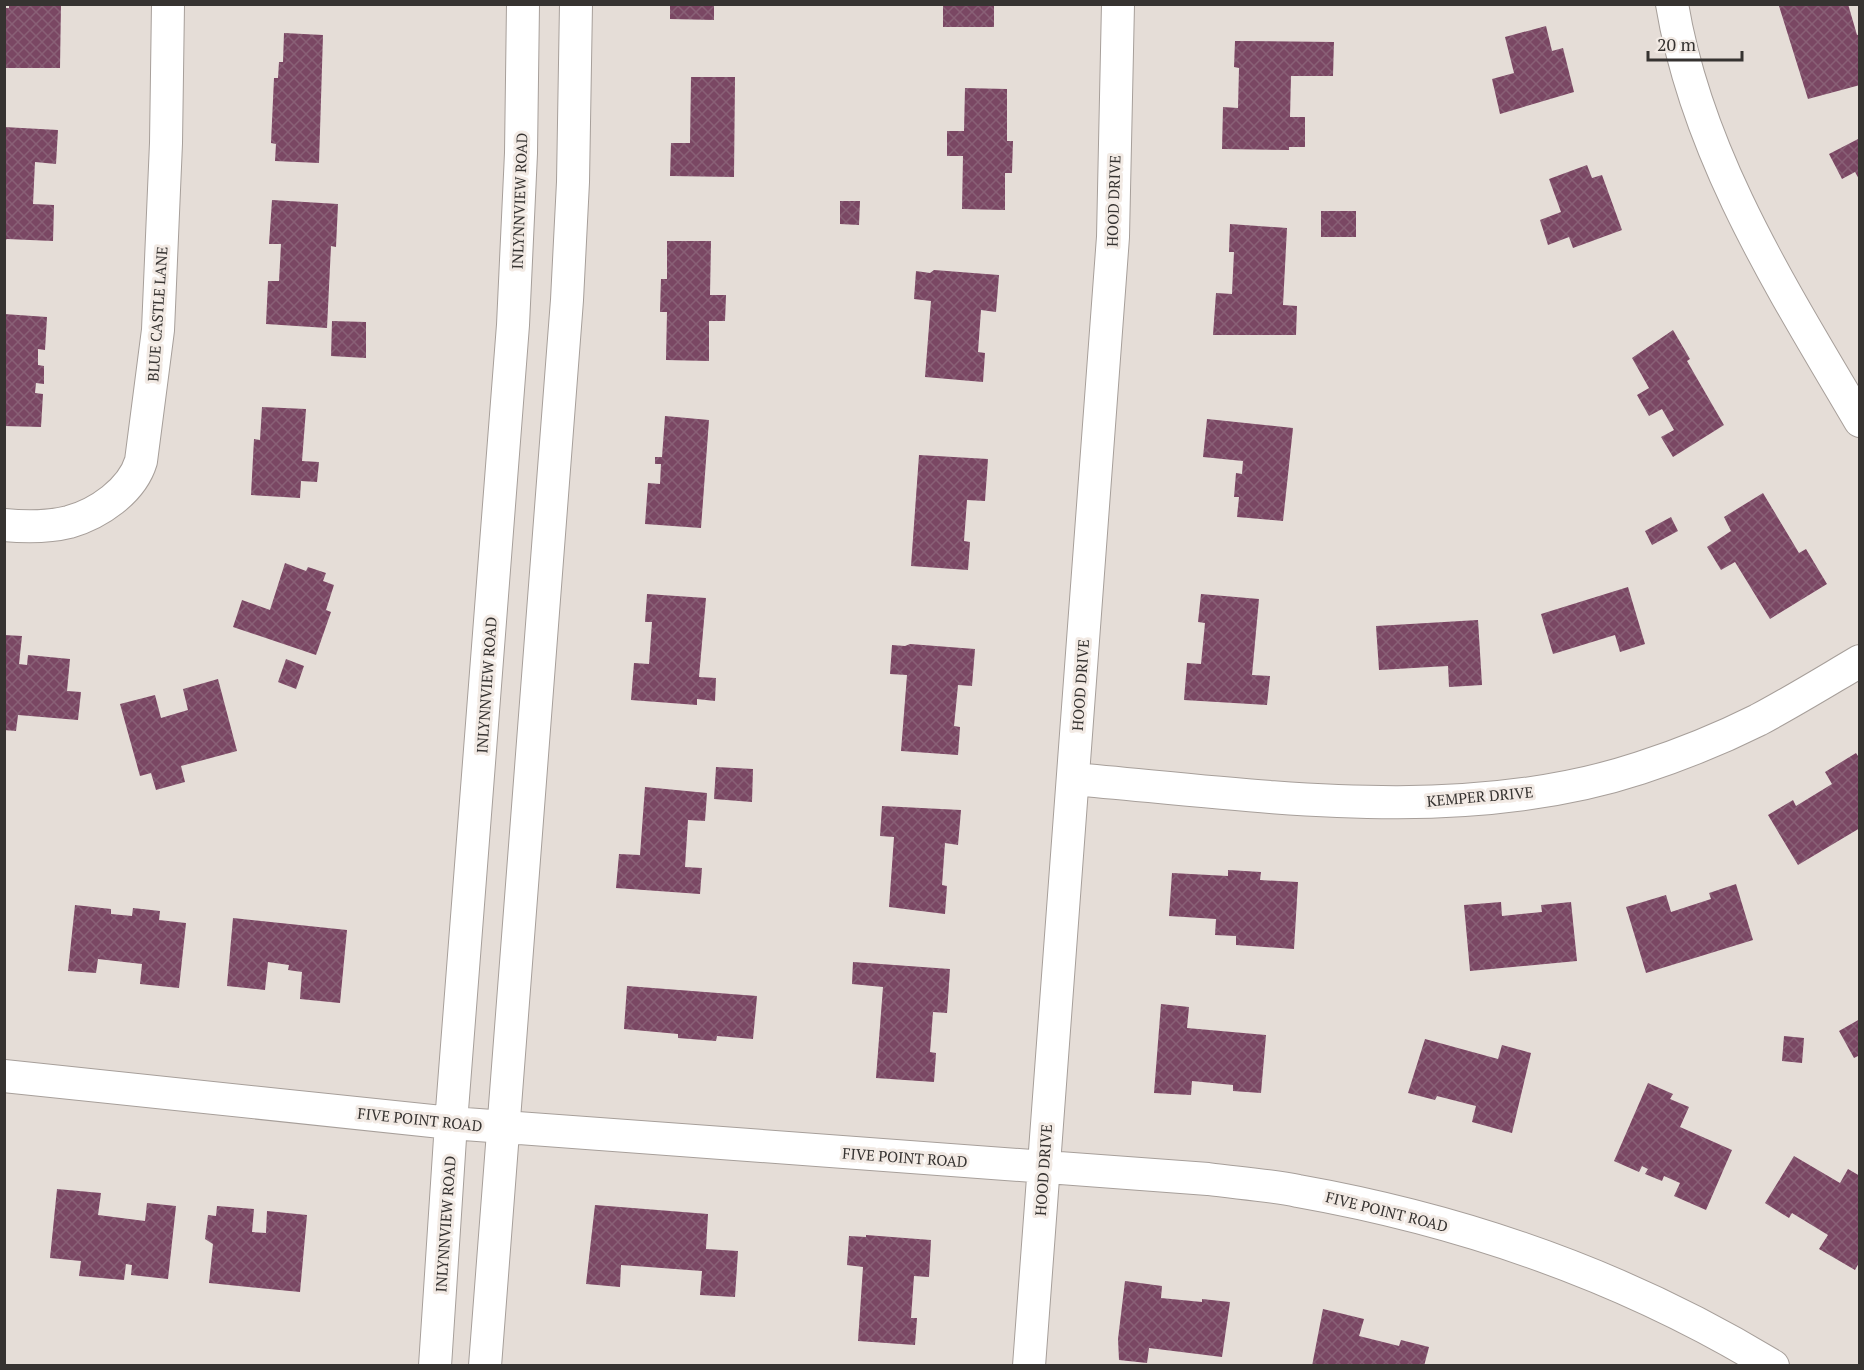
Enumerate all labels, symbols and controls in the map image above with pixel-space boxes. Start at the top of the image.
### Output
scale bar [1648,24,1742,62]
text: 20 m [1657,32,1697,56]
street label: INLYNNVIEW ROAD [507,132,531,270]
street label: HOOD DRIVE [1101,155,1125,247]
street label: BLUE CASTLE LANE [142,246,172,382]
street label: INLYNNVIEW ROAD [471,616,501,754]
street label: HOOD DRIVE [1067,638,1093,732]
street label: KEMPER DRIVE [1426,781,1534,811]
street label: FIVE POINT ROAD [357,1103,483,1135]
street label: HOOD DRIVE [1030,1123,1056,1217]
street label: FIVE POINT ROAD [842,1143,968,1171]
street label: INLYNNVIEW ROAD [430,1155,460,1293]
street label: FIVE POINT ROAD [1324,1186,1450,1236]

